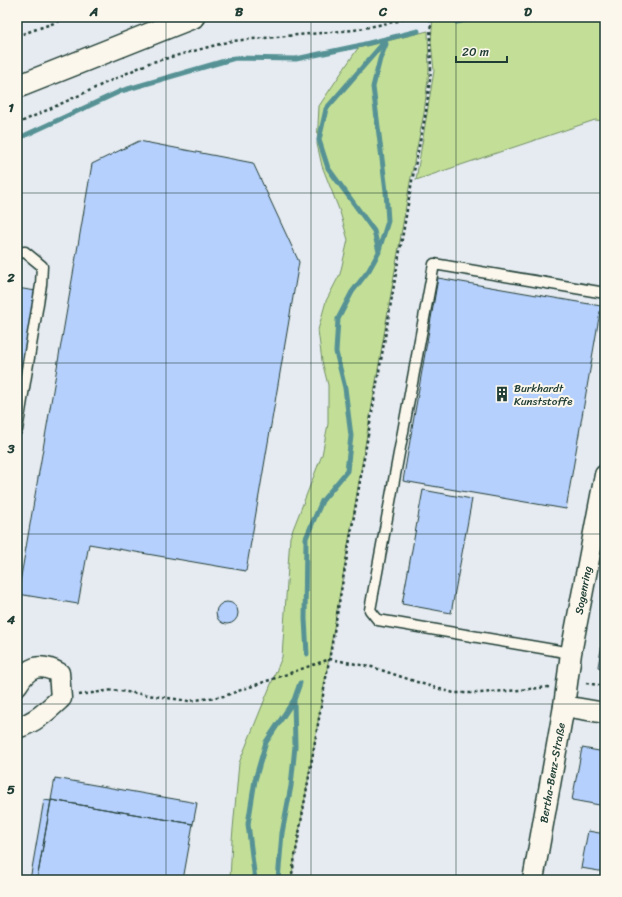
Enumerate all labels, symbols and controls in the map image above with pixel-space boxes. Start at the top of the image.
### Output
text: A [89,0,98,23]
text: B [235,0,244,23]
text: C [378,0,388,23]
text: D [524,0,532,23]
scale bar [456,38,507,64]
text: 20 m [462,41,489,63]
text: 1 [8,96,14,119]
text: 2 [6,266,15,289]
place label: Burkhardt Kunststoffe [514,379,573,411]
building icon: Burkhardt Kunststoffe [493,385,511,403]
text: 3 [6,437,15,460]
street label: Sogenring [569,564,597,616]
text: 4 [6,608,16,631]
street label: Bertha-Benz-Straße [534,721,570,824]
text: 5 [7,778,15,801]

